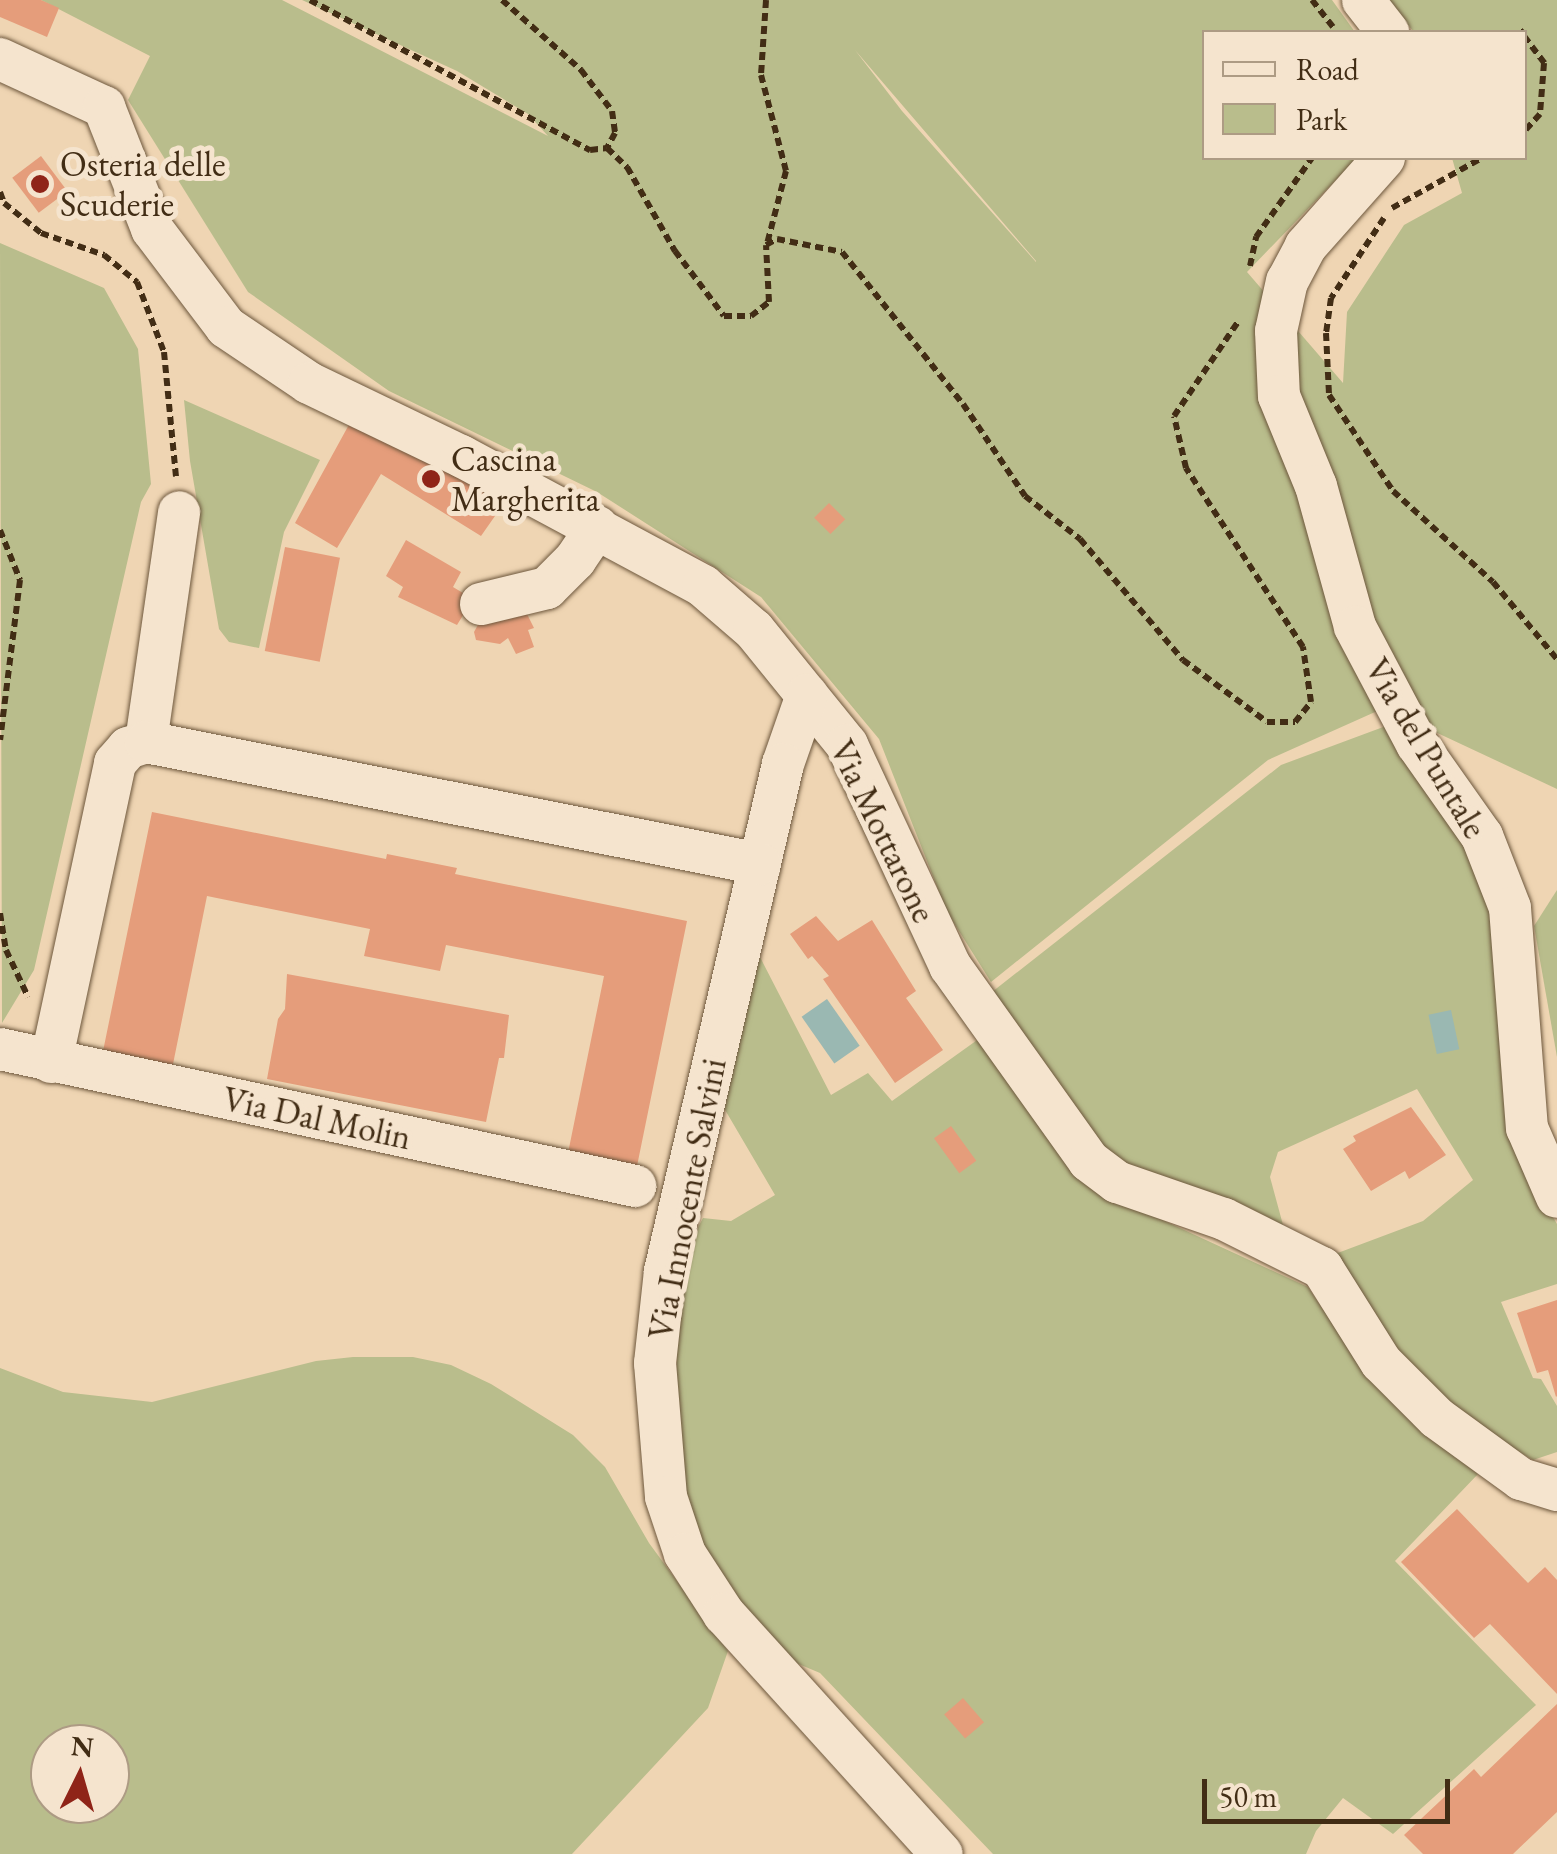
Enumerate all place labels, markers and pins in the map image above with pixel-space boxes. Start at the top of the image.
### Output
place label: Osteria delle Scuderie [60,143,226,225]
marker: Osteria delle Scuderie [29,173,51,195]
place label: Cascina Margherita [451,438,600,520]
marker: Cascina Margherita [420,468,442,490]

